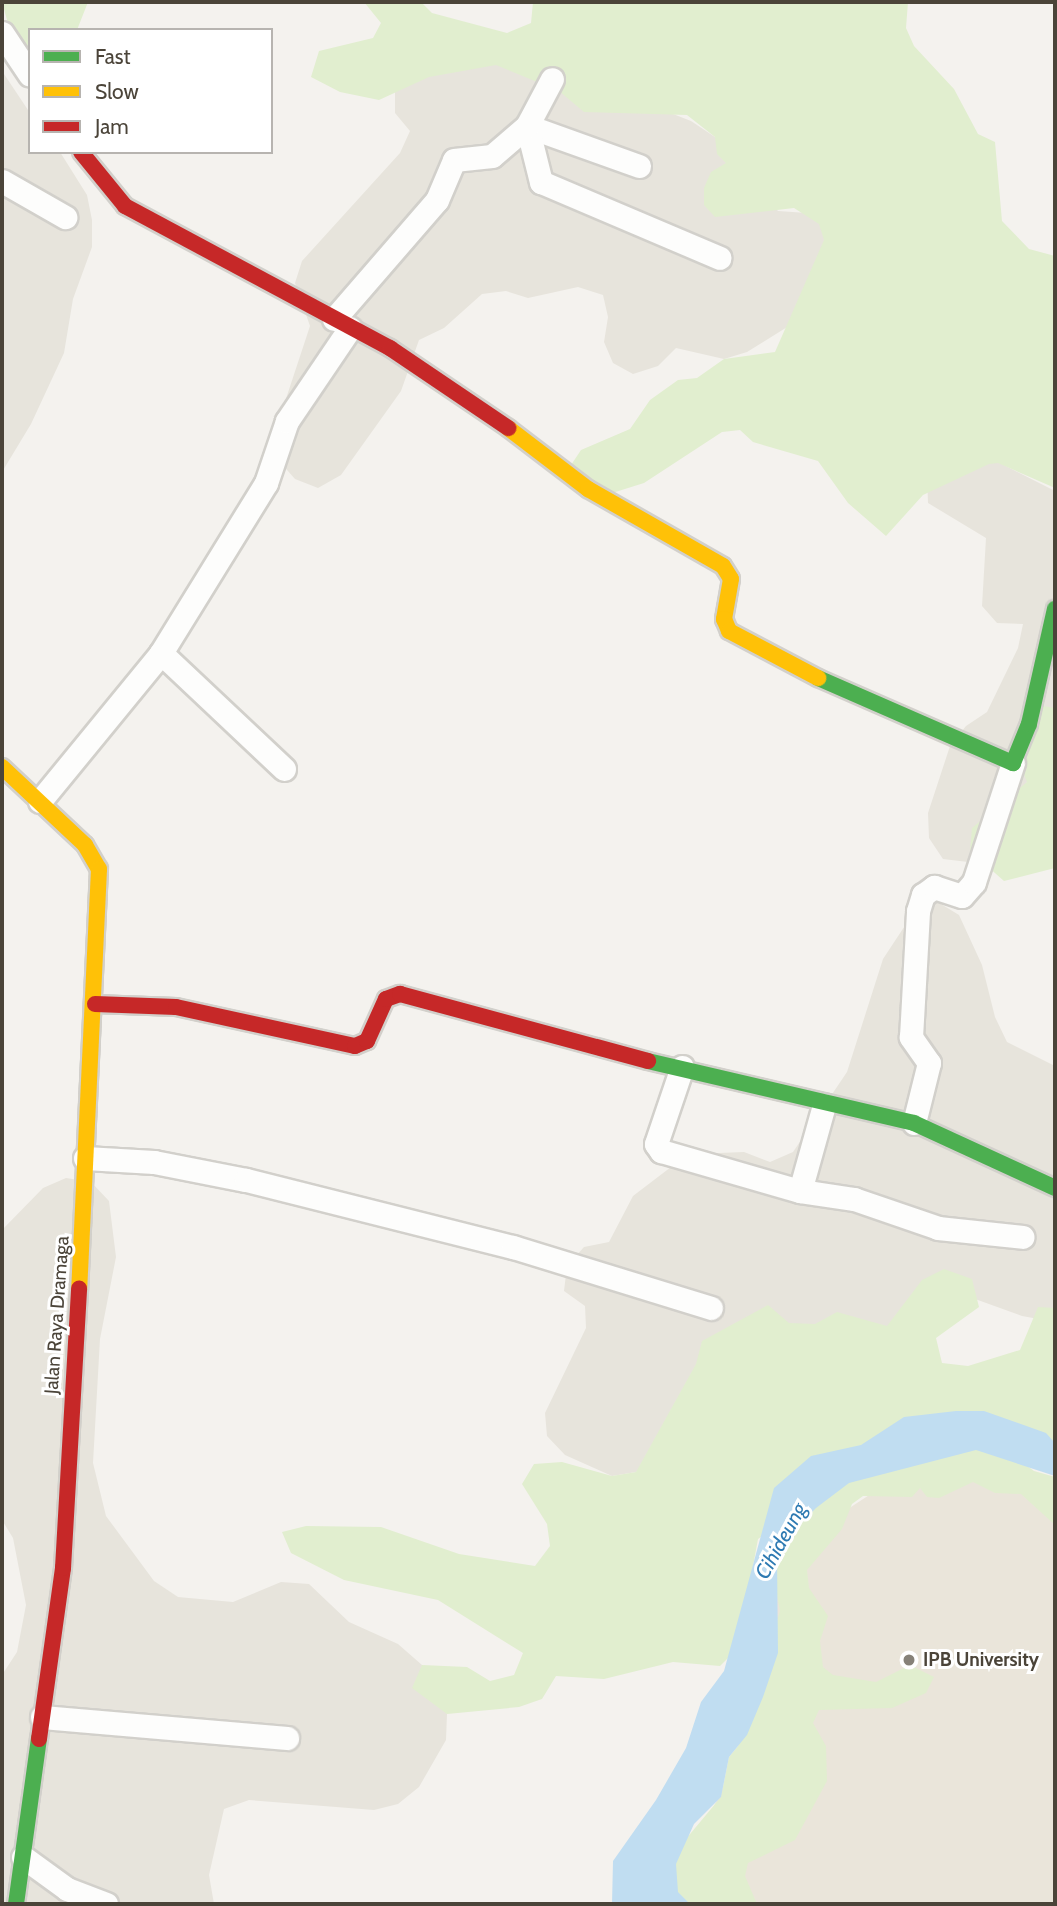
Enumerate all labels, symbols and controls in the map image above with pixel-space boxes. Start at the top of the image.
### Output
legend [28,28,273,154]
text: Fast [95,44,131,69]
text: Slow [95,79,139,104]
text: Jam [95,114,129,139]
street label: Jalan Raya Dramaga [40,1235,74,1395]
water label: Cihideung [750,1498,812,1584]
place label: IPB University [923,1649,1039,1671]
marker: IPB University [901,1652,917,1668]

